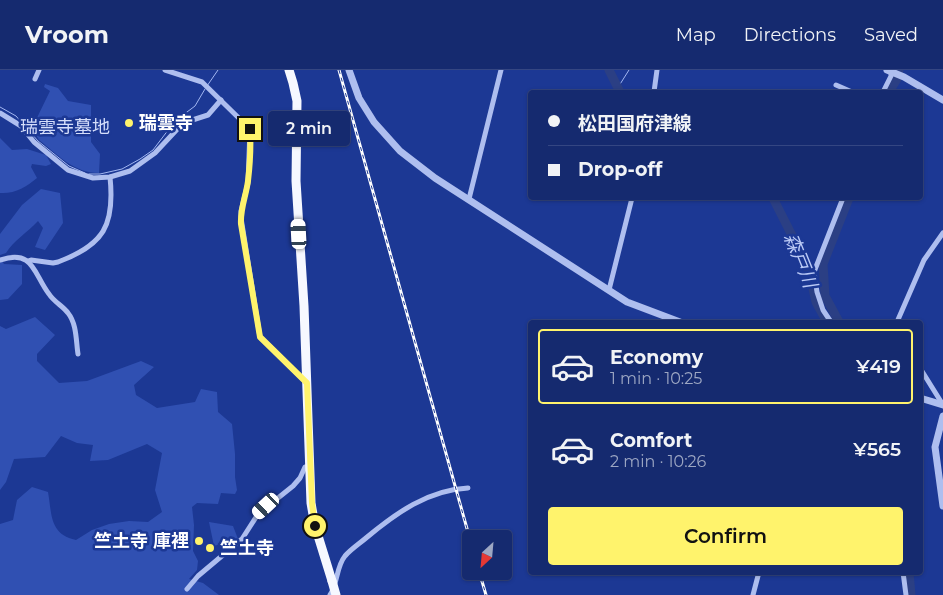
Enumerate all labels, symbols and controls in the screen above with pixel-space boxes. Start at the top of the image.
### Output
text: Vroom [25,20,109,49]
text: Map [676,24,716,46]
text: Directions [744,24,836,46]
text: Saved [864,24,918,46]
place label: 瑞雲寺 [139,112,193,134]
callout: 2 min [268,112,350,146]
text: 松田国府津線 [578,112,692,135]
park label: 瑞雲寺墓地 [20,116,110,138]
marker: 瑞雲寺 [123,117,135,129]
route end [239,118,261,140]
text: 2 min [286,119,332,138]
text: Drop-off [578,158,662,181]
car [290,219,307,249]
water label: 森戸川 [779,229,823,293]
icon: car [550,344,595,389]
text: Economy [610,346,703,369]
text: ¥419 [856,355,901,378]
text: 1 min · 10:25 [610,369,702,388]
icon: car [550,427,595,472]
text: Comfort [610,429,692,452]
text: ¥565 [853,438,901,461]
text: 2 min · 10:26 [610,452,706,471]
car [249,490,282,522]
button: Confirm [548,507,903,565]
route start [304,515,326,537]
place label: 竺土寺 庫裡 [94,530,189,552]
north arrow [462,530,512,580]
map controls [462,530,512,580]
marker: 竺土寺 庫裡 [193,535,205,547]
place label: 竺土寺 [220,537,274,559]
marker: 竺土寺 [204,542,216,554]

